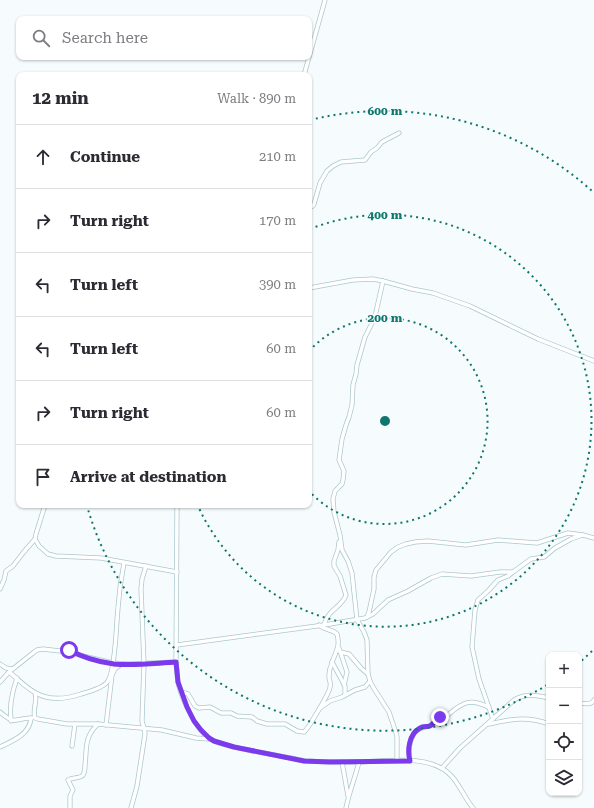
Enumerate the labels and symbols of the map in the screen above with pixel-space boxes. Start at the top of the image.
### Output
text: 600 m [368,104,403,118]
text: 400 m [368,208,403,222]
text: 200 m [368,311,403,325]
centre of rings [378,414,392,428]
route start [60,641,78,659]
route end [431,708,449,726]

